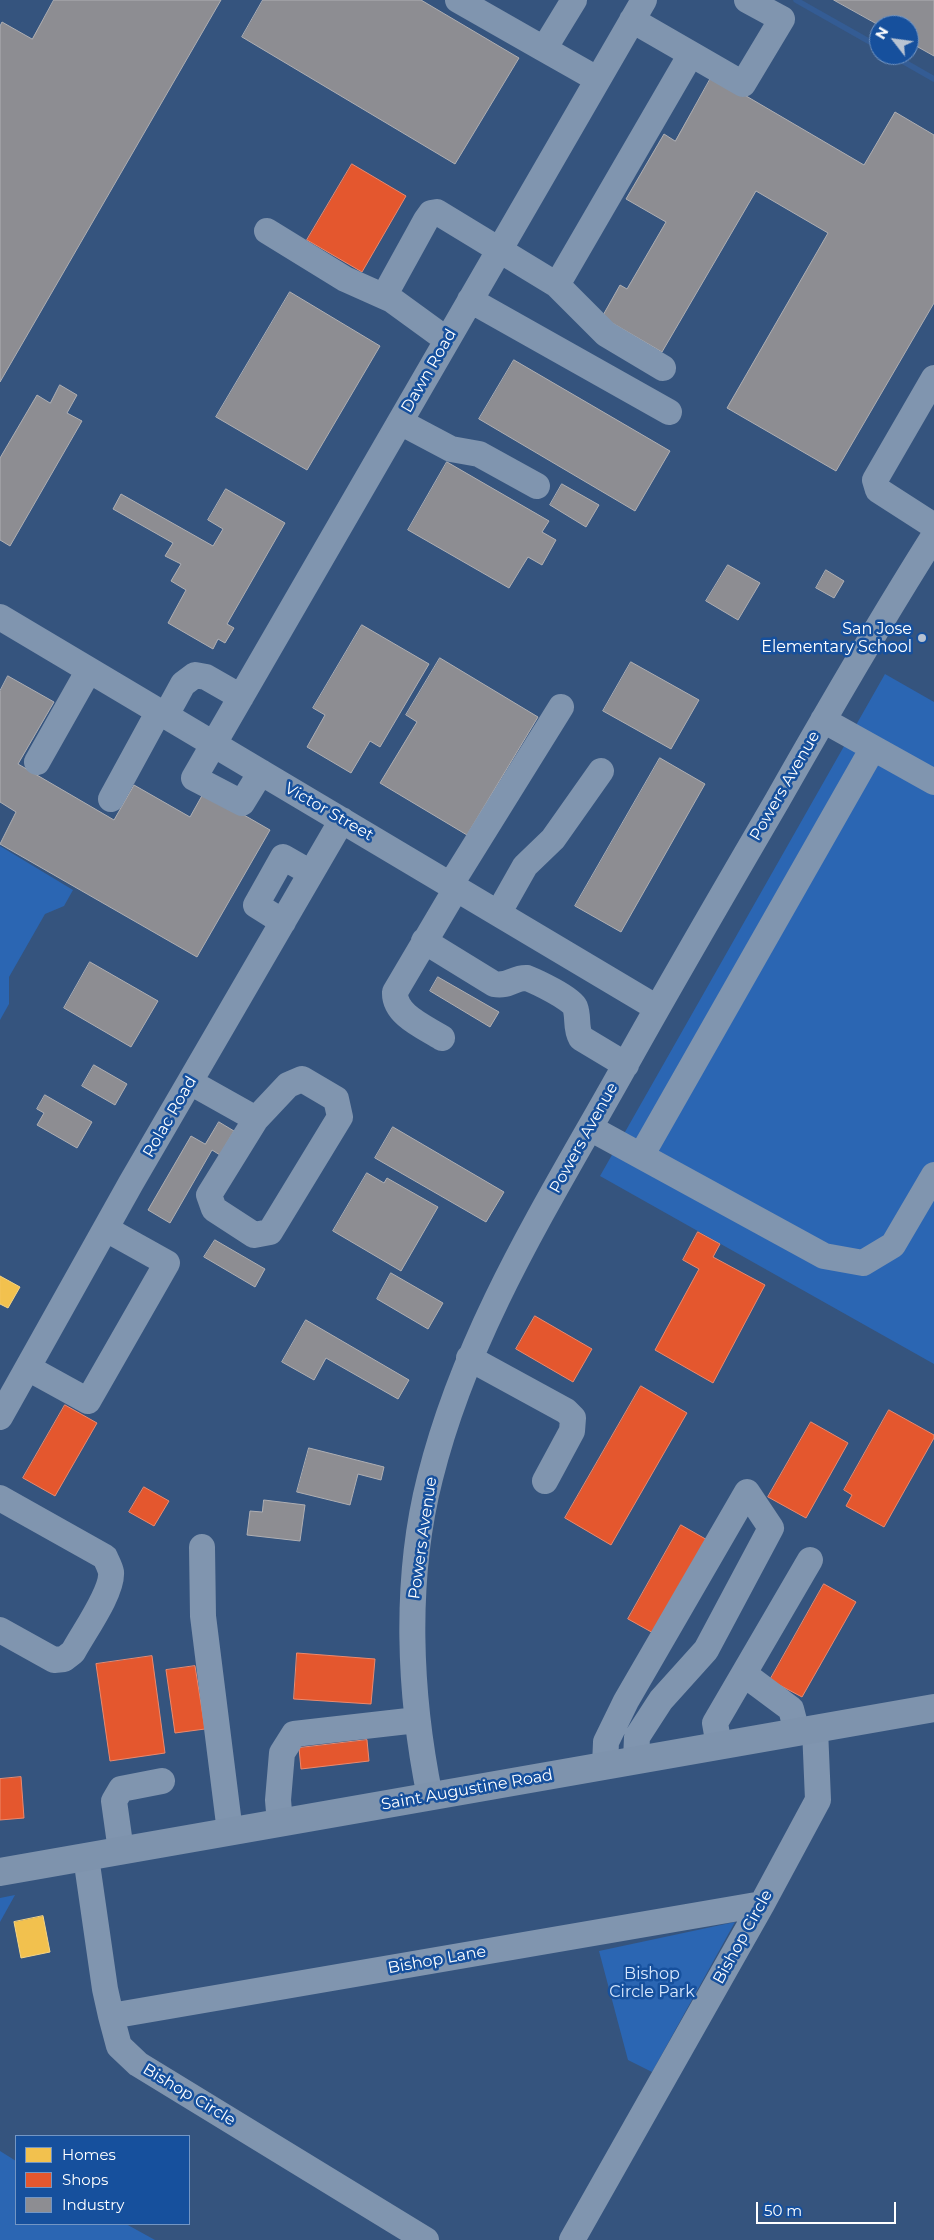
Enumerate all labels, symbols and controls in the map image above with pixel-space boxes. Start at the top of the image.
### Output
north arrow [869,15,919,65]
text: N [871,24,892,42]
street label: Dawn Road [397,326,461,416]
place label: San Jose Elementary School [761,619,912,657]
marker: San Jose Elementary School [916,632,928,644]
street label: Powers Avenue [746,728,824,844]
street label: Victor Street [281,779,377,845]
street label: Rolac Road [139,1073,201,1161]
street label: Powers Avenue [546,1079,622,1197]
street label: Powers Avenue [405,1476,441,1600]
street label: Saint Augustine Road [380,1765,554,1815]
street label: Bishop Circle [709,1887,777,1987]
street label: Bishop Lane [386,1942,488,1978]
park label: Bishop Circle Park [609,1964,695,2002]
street label: Bishop Circle [139,2060,239,2130]
legend [15,2135,190,2225]
text: Homes [62,2145,116,2164]
text: Shops [62,2170,108,2189]
scale bar [759,2192,899,2224]
text: Industry [62,2195,124,2214]
text: 50 m [764,2201,802,2220]

